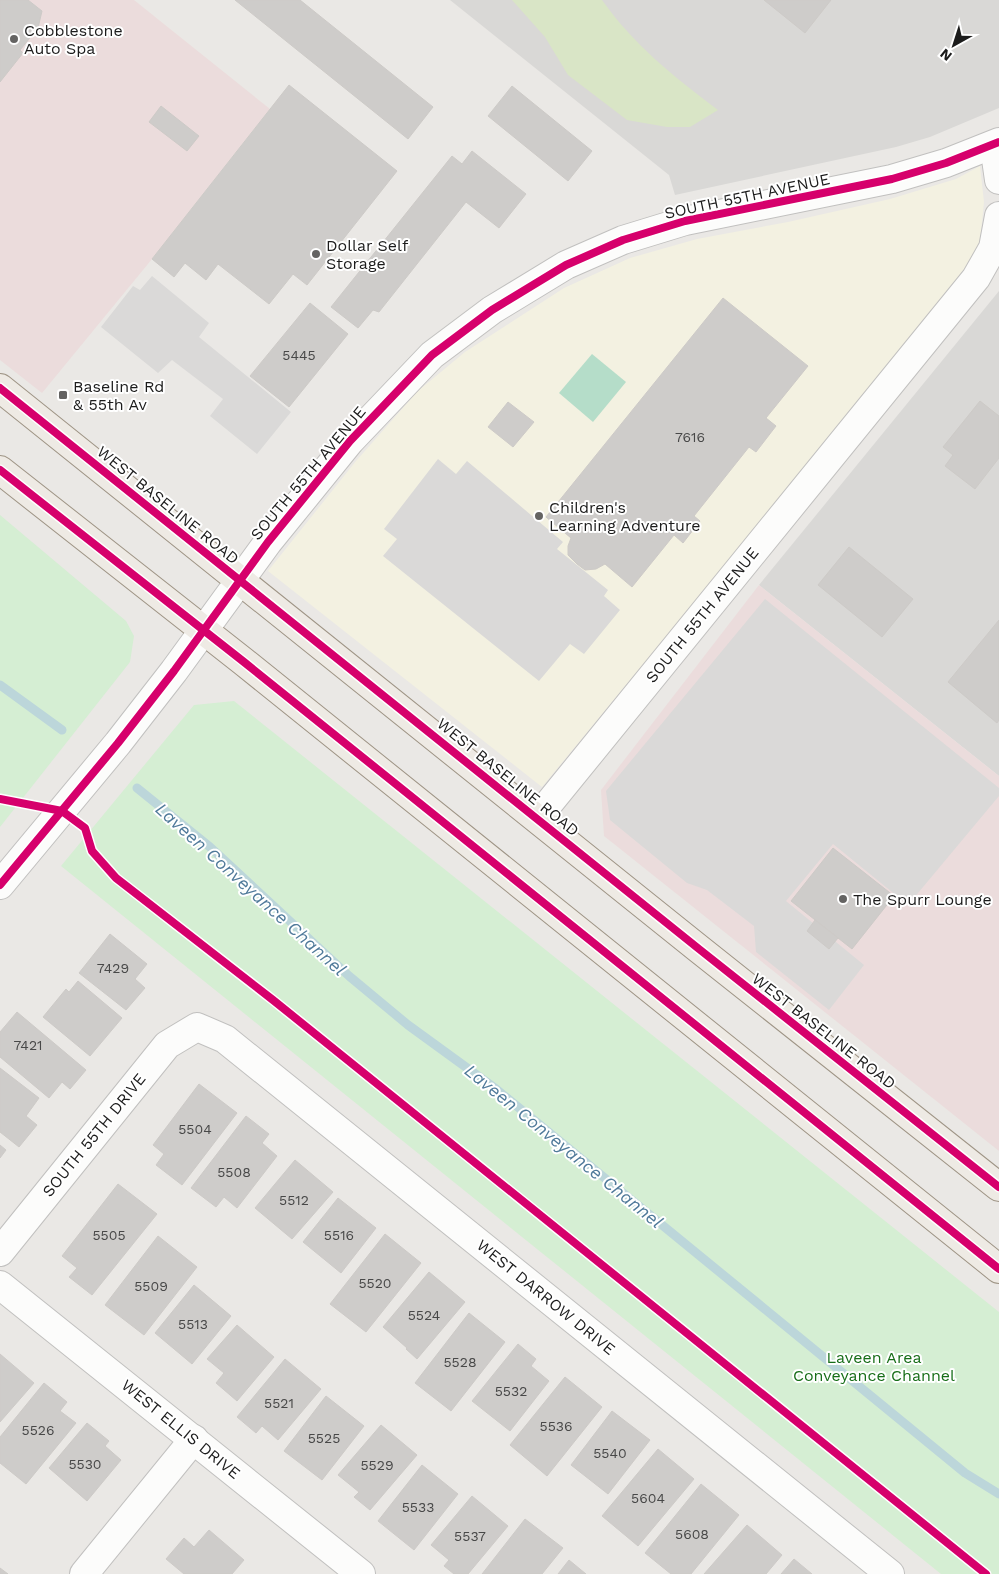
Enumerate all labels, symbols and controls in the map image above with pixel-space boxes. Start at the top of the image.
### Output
north arrow [929,20,979,70]
place label: Cobblestone Auto Spa [24,21,123,58]
marker: Cobblestone Auto Spa [8,33,20,45]
text: N [937,46,955,65]
street label: SOUTH 55TH AVENUE [663,169,831,223]
place label: Dollar Self Storage [326,236,409,273]
marker: Dollar Self Storage [310,248,322,260]
house number: 5445 [282,347,316,363]
place label: Baseline Rd & 55th Av [73,377,164,414]
marker: Baseline Rd & 55th Av [57,389,69,401]
street label: SOUTH 55TH AVENUE [246,402,370,544]
house number: 7616 [675,429,705,445]
street label: WEST BASELINE ROAD [93,442,243,568]
place label: Children's Learning Adventure [549,498,700,535]
marker: Children's Learning Adventure [533,510,545,522]
street label: SOUTH 55TH AVENUE [642,543,762,687]
street label: WEST BASELINE ROAD [433,714,583,840]
water label: Laveen Conveyance Channel [152,798,350,980]
place label: The Spurr Lounge [853,890,992,909]
marker: The Spurr Lounge [837,893,849,905]
house number: 7429 [97,960,129,976]
street label: WEST BASELINE ROAD [748,969,900,1093]
house number: 7421 [13,1037,43,1053]
water label: Laveen Conveyance Channel [461,1060,667,1232]
street label: SOUTH 55TH DRIVE [38,1069,150,1201]
house number: 5504 [178,1121,212,1137]
house number: 5508 [217,1164,251,1180]
house number: 5512 [279,1192,309,1208]
house number: 5505 [92,1227,126,1243]
house number: 5516 [324,1227,354,1243]
street label: WEST DARROW DRIVE [473,1235,619,1359]
house number: 5520 [358,1275,392,1291]
house number: 5509 [134,1278,168,1294]
house number: 5524 [408,1307,440,1323]
house number: 5513 [178,1316,208,1332]
park label: Laveen Area Conveyance Channel [793,1348,955,1385]
house number: 5528 [443,1354,477,1370]
street label: WEST ELLIS DRIVE [118,1375,244,1483]
house number: 5532 [495,1383,527,1399]
house number: 5521 [264,1395,294,1411]
house number: 5536 [540,1418,572,1434]
house number: 5526 [22,1422,54,1438]
house number: 5525 [308,1430,340,1446]
house number: 5540 [593,1445,627,1461]
house number: 5530 [68,1456,102,1472]
house number: 5529 [360,1457,394,1473]
house number: 5604 [631,1490,665,1506]
house number: 5533 [402,1499,434,1515]
house number: 5608 [675,1526,709,1542]
house number: 5537 [454,1528,486,1544]

